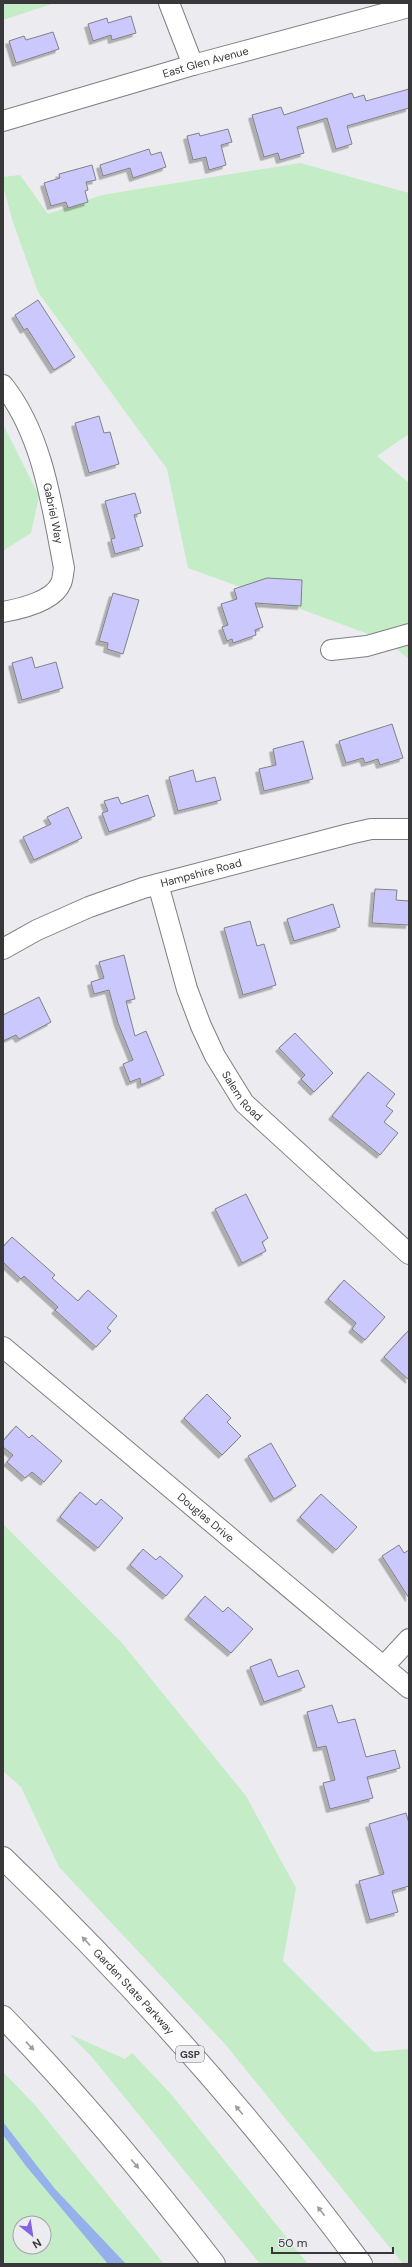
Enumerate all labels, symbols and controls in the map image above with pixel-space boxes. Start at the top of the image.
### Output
street label: East Glen Avenue [161,43,250,81]
street label: Gabriel Way [40,481,66,545]
street label: Hampshire Road [159,855,243,890]
street label: Salem Road [219,1068,266,1124]
street label: Douglas Drive [175,1490,237,1545]
one-way arrow [81,1936,91,1946]
street label: Garden State Parkway [90,1946,177,2037]
one-way arrow [25,2041,35,2051]
road number: GSP [176,2046,204,2062]
one-way arrow [234,2105,243,2115]
one-way arrow [131,2159,139,2170]
one-way arrow [316,2205,325,2216]
north arrow [12,2215,52,2255]
scale bar [272,2229,393,2255]
text: 50 m [278,2235,307,2251]
text: N [30,2236,44,2252]

